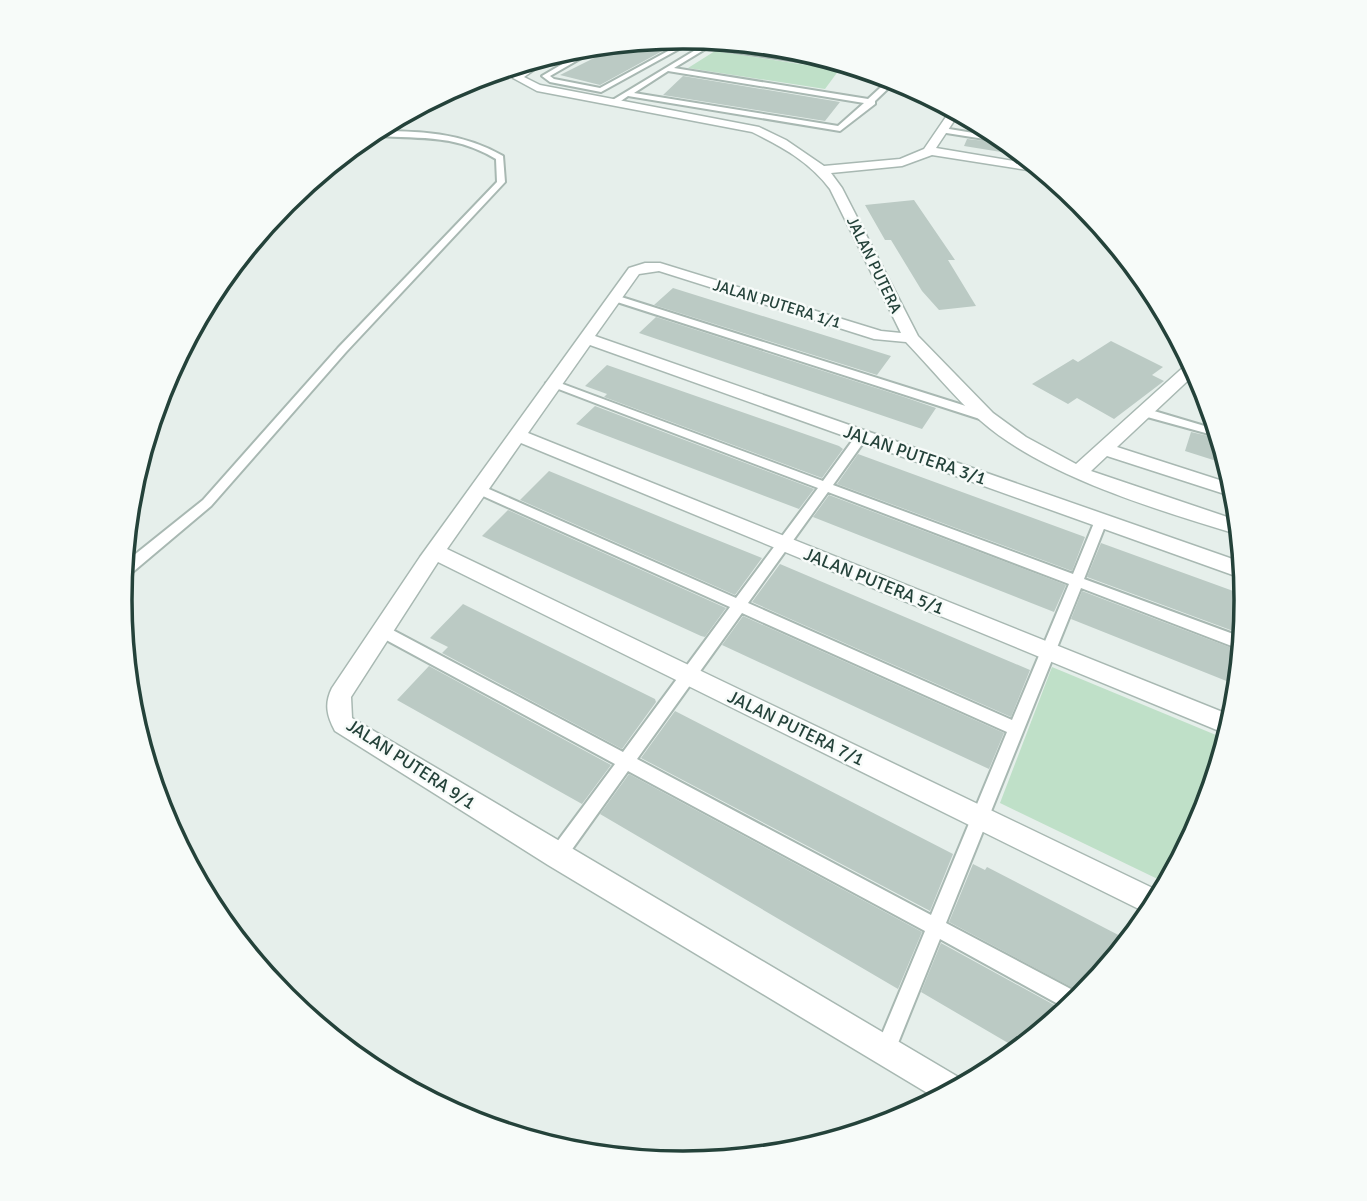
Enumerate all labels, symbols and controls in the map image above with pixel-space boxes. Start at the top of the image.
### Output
street label: JALAN PUTERA [842,213,906,317]
street label: JALAN PUTERA 1/1 [711,275,843,333]
street label: JALAN PUTERA 3/1 [841,420,989,490]
street label: JALAN PUTERA 5/1 [801,543,947,619]
street label: JALAN PUTERA 7/1 [724,685,868,771]
street label: JALAN PUTERA 9/1 [342,714,480,814]

